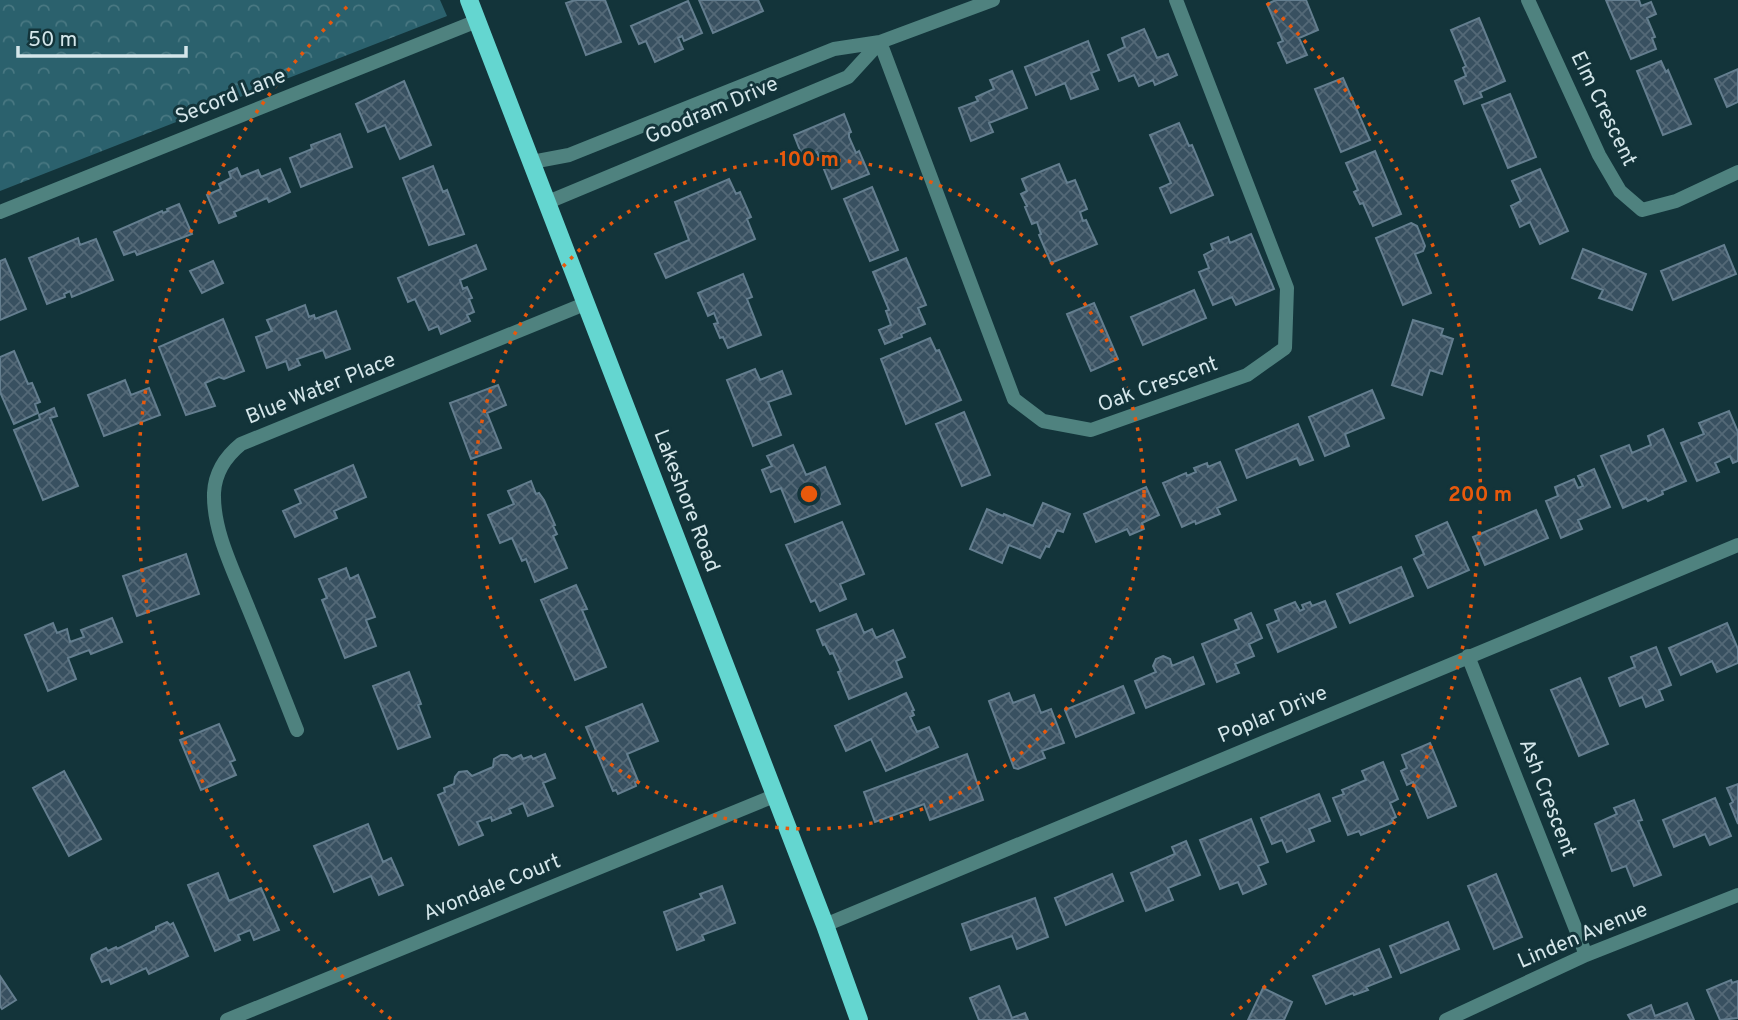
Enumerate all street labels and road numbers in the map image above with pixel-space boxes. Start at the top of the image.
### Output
street label: Elm Crescent [1564,47,1642,171]
street label: Secord Lane [172,63,290,131]
street label: Goodram Drive [641,71,783,151]
street label: Blue Water Place [242,347,400,431]
street label: Oak Crescent [1094,351,1222,419]
street label: Lakeshore Road [646,426,726,576]
street label: Poplar Drive [1214,680,1332,750]
street label: Ash Crescent [1512,735,1582,861]
street label: Avondale Court [419,848,565,928]
street label: Linden Avenue [1514,896,1652,976]

